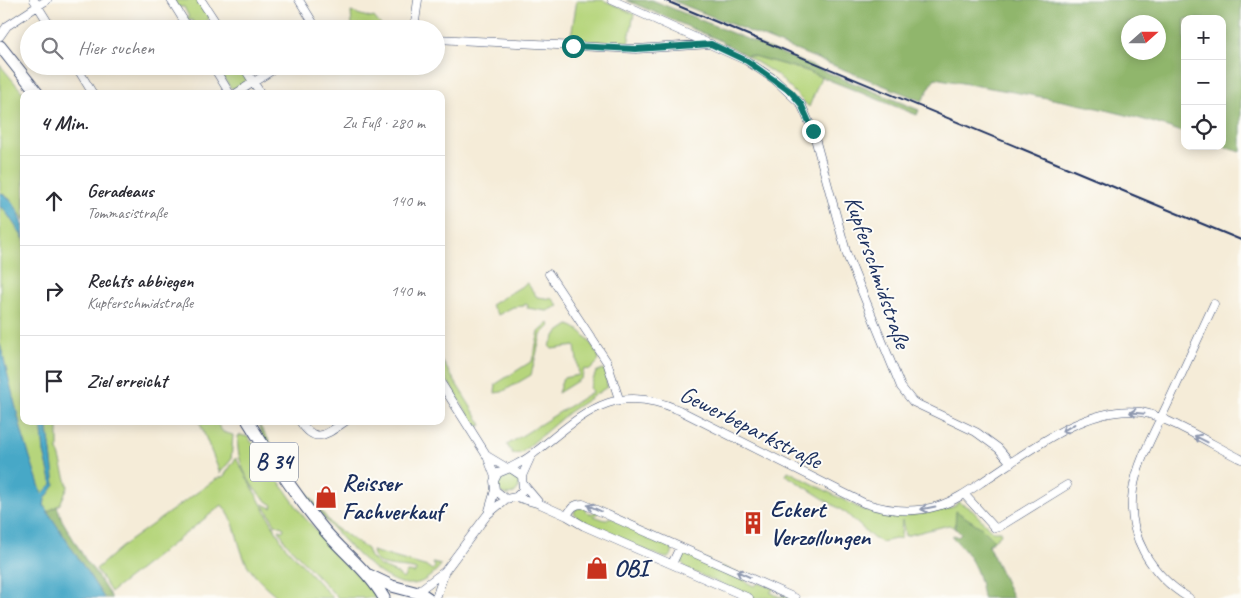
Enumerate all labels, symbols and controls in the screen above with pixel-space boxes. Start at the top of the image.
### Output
north arrow [1121,15,1166,60]
map controls [1181,15,1226,150]
button: + [1181,15,1226,60]
search box [20,20,445,75]
icon: search [38,34,66,62]
route start [562,35,585,58]
text: Hier suchen [78,36,154,60]
button: − [1181,60,1226,105]
button: locate [1181,105,1226,150]
text: 4 Min. [40,110,88,136]
text: Zu Fuß · 280 m [342,113,425,133]
route end [802,120,825,143]
text: Geradeaus [87,179,154,203]
icon: ahead [40,187,68,215]
text: 140 m [391,191,425,211]
street label: Kupferschmidstraße [838,192,919,354]
text: Tommasistraße [87,203,167,223]
text: Rechts abbiegen [87,269,193,293]
icon: right [40,277,68,305]
text: 140 m [391,281,425,301]
text: Kupferschmidstraße [87,293,193,313]
icon: arrive [40,367,68,395]
text: Ziel erreicht [87,369,167,393]
street label: Gewerbeparkstraße [675,378,829,477]
one-way arrow [1130,408,1146,418]
one-way arrow [1061,423,1075,433]
one-way arrow [1193,434,1208,444]
road number: B 34 [250,442,298,482]
place label: Reisser Fachverkauf [342,468,449,526]
shop icon: Reisser Fachverkauf [313,484,339,510]
place label: Eckert Verzollungen [770,494,871,552]
one-way arrow [587,503,602,513]
one-way arrow [920,504,936,514]
building icon: Eckert Verzollungen [740,510,766,536]
place label: OBI [614,553,653,583]
shop icon: OBI [584,555,610,581]
one-way arrow [736,568,751,578]

